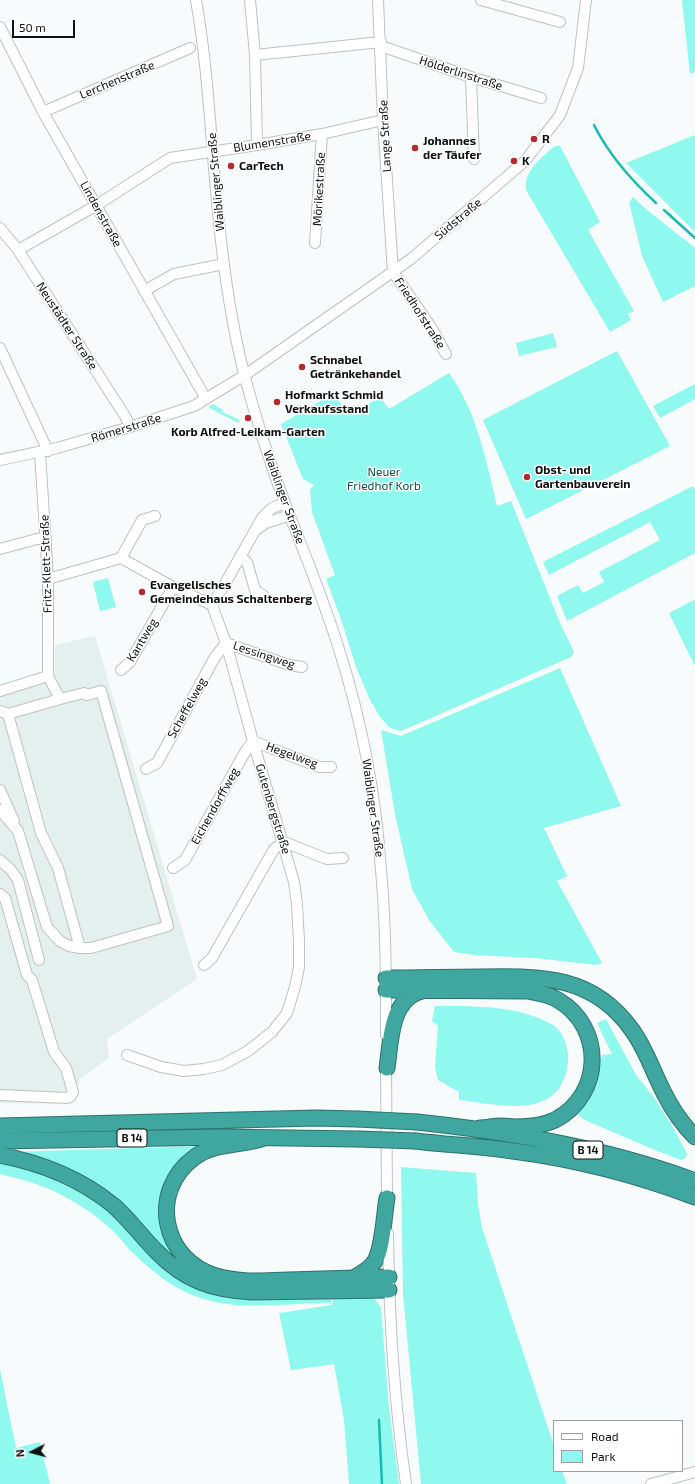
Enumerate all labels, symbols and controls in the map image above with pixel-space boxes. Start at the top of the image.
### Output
scale bar [14,12,77,38]
text: 50 m [19,20,46,34]
street label: Hölderlinstraße [418,53,504,93]
street label: Lerchenstraße [77,58,157,102]
street label: Lange Straße [376,99,394,173]
street label: Blumenstraße [232,129,312,155]
street label: Waiblinger Straße [205,132,227,232]
place label: R [542,132,550,146]
place label: Johannes der Täufer [423,134,481,162]
marker: R [529,134,539,144]
marker: Johannes der Täufer [410,143,420,153]
street label: Mörikestraße [310,152,328,226]
place label: K [522,154,530,168]
marker: K [509,156,519,166]
place label: CarTech [239,159,284,173]
marker: CarTech [226,161,236,171]
street label: Lindenstraße [77,179,125,249]
street label: Südstraße [432,195,484,243]
street label: Friedhofstraße [392,275,448,351]
street label: Neustädter Straße [33,279,101,373]
place label: Schnabel Getränkehandel [310,353,401,381]
marker: Schnabel Getränkehandel [297,362,307,372]
place label: Hofmarkt Schmid Verkaufsstand [285,388,383,416]
marker: Hofmarkt Schmid Verkaufsstand [272,397,282,407]
street label: Römerstraße [89,411,163,445]
marker: Korb Alfred-Leikam-Garten [243,413,253,423]
place label: Korb Alfred-Leikam-Garten [171,425,325,439]
street label: Waiblinger Straße [260,448,308,546]
place label: Obst- und Gartenbauverein [535,463,630,491]
park label: Neuer Friedhof Korb [347,465,421,493]
marker: Obst- und Gartenbauverein [522,472,532,482]
street label: Fritz-Klett-Straße [37,515,55,613]
place label: Evangelisches Gemeindehaus Schaltenberg [150,578,312,606]
marker: Evangelisches Gemeindehaus Schaltenberg [137,587,147,597]
street label: Kantweg [123,616,161,664]
street label: Lessingweg [231,638,297,672]
street label: Scheffelweg [164,675,210,741]
street label: Hegelweg [264,739,320,771]
street label: Waiblinger Straße [359,758,387,858]
street label: Gutenbergstraße [252,762,294,856]
street label: Eichendorffweg [188,765,242,847]
road number: B 14 [117,1129,147,1147]
road number: B 14 [573,1141,603,1159]
legend [553,1420,683,1472]
text: Road [591,1429,619,1443]
north arrow [12,1432,52,1472]
text: N [13,1449,26,1458]
text: Park [591,1449,616,1463]

